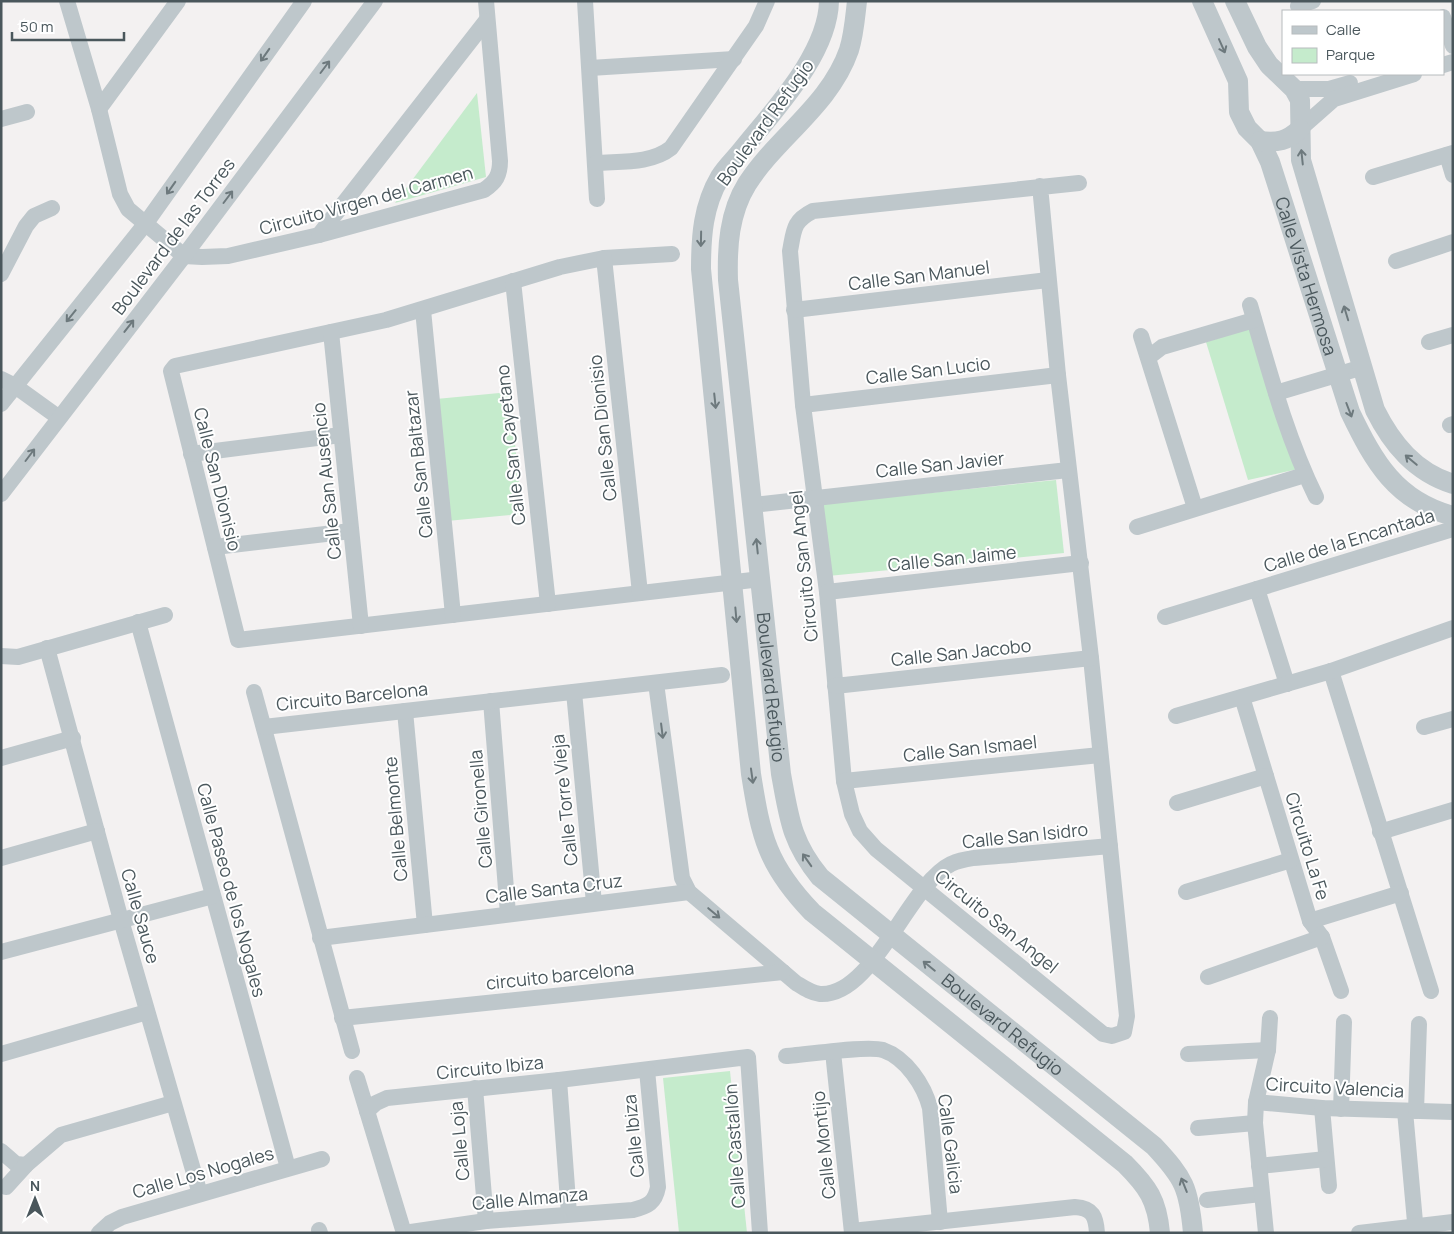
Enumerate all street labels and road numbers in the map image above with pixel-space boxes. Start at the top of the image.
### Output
street label: Boulevard Refugio [711,54,819,190]
street label: Boulevard de las Torres [106,153,240,319]
street label: Circuito Virgen del Carmen [257,160,475,240]
street label: Calle Vista Hermosa [1270,194,1343,358]
street label: Calle San Manuel [847,254,991,296]
street label: Calle San Lucio [864,350,992,390]
street label: Calle San Dionisio [582,354,622,502]
street label: Calle San Cayetano [490,364,530,526]
street label: Calle San Baltazar [398,388,438,539]
street label: Calle San Ausencio [306,401,346,561]
street label: Calle San Dionisio [189,405,247,553]
street label: Calle San Javier [875,445,1006,483]
street label: Circuito San Angel [783,489,823,643]
street label: Calle de la Encantada [1261,503,1437,577]
street label: Calle San Jaime [887,539,1017,577]
street label: Boulevard Refugio [752,611,792,763]
street label: Calle San Jacobo [890,633,1032,671]
street label: Circuito Barcelona [275,676,429,716]
street label: Calle San Ismael [902,729,1038,767]
street label: Calle Torre Vieja [545,733,583,867]
street label: Calle Gironella [463,749,497,869]
street label: Calle Belmonte [378,756,412,882]
street label: Calle Paseo de los Nogales [192,780,272,1000]
street label: Circuito La Fe [1280,789,1336,903]
street label: Calle San Isidro [961,816,1089,854]
street label: Circuito San Angel [930,864,1064,978]
street label: Calle Sauce [116,866,166,966]
street label: Calle Santa Cruz [484,868,624,908]
street label: circuito barcelona [485,955,635,995]
street label: Boulevard Refugio [937,968,1069,1081]
street label: Circuito Ibiza [435,1049,545,1085]
street label: Circuito Valencia [1265,1071,1405,1103]
street label: Calle Castallón [718,1083,750,1209]
street label: Calle Montijo [805,1090,841,1200]
street label: Calle Ibiza [617,1093,649,1179]
street label: Calle Galicia [933,1093,969,1195]
street label: Calle Loja [444,1100,474,1182]
street label: Calle Los Nogales [130,1140,276,1204]
street label: Calle Almanza [471,1181,589,1215]

